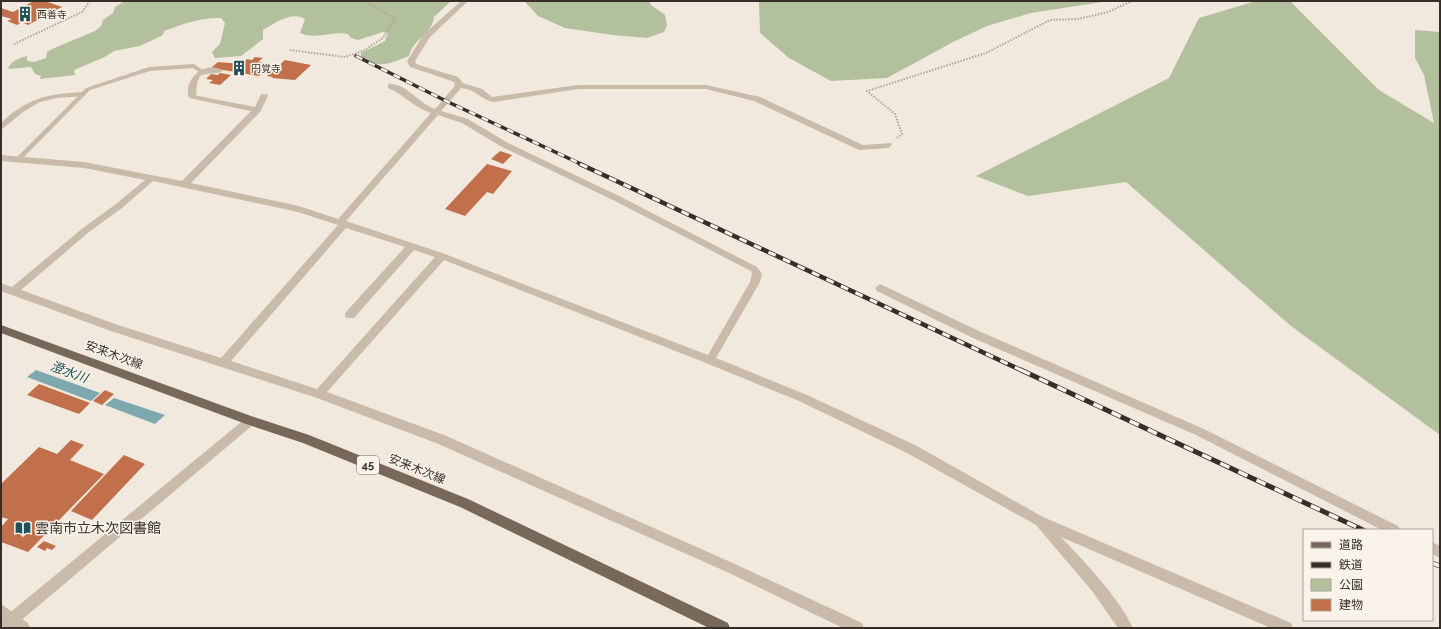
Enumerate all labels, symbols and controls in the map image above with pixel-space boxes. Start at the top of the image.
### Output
building icon: 西善寺 [16,5,34,23]
place label: 西善寺 [37,9,67,20]
building icon: 円覚寺 [230,59,248,77]
place label: 円覚寺 [251,63,281,74]
street label: 安来木次線 [83,338,145,372]
water label: 澄水川 [48,358,92,386]
street label: 安来木次線 [387,451,447,487]
road number: 45 [357,456,379,474]
library icon: 雲南市立木次図書館 [14,519,32,537]
place label: 雲南市立木次図書館 [35,520,161,536]
legend [1303,529,1433,621]
text: 道路 [1339,538,1363,552]
text: 鉄道 [1339,558,1363,572]
text: 公園 [1339,578,1363,592]
text: 建物 [1339,598,1363,612]

